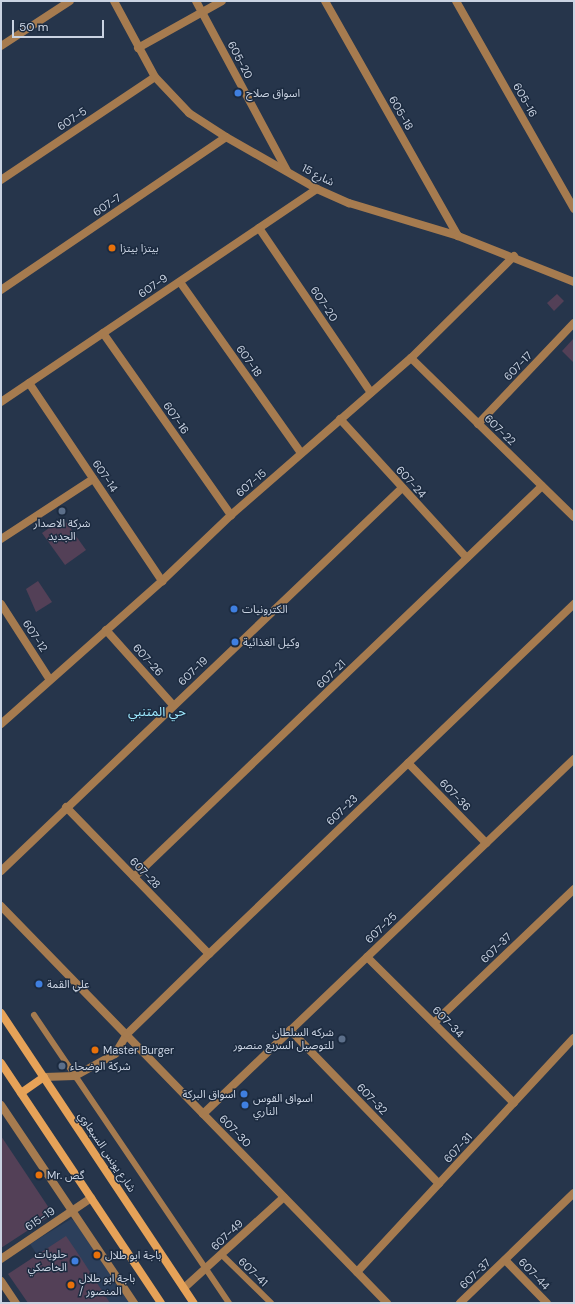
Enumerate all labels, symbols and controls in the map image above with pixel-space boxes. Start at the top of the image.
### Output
scale bar [14,12,106,38]
text: 50 m [19,19,48,35]
street label: 605-20 [225,39,255,81]
street label: 605-16 [510,80,540,120]
place label: اسواق صلاح [246,86,300,100]
marker: اسواق صلاح [233,88,243,98]
street label: 605-18 [386,94,416,132]
street label: 607-5 [55,104,89,134]
street label: شارع 15 [300,161,336,189]
street label: 607-7 [90,191,124,219]
place label: بيتزا بيتزا [120,241,159,255]
marker: بيتزا بيتزا [107,243,117,253]
street label: 607-9 [136,271,170,301]
street label: 607-20 [307,284,341,324]
street label: 607-18 [233,343,265,379]
street label: 607-17 [501,349,535,383]
street label: 607-16 [160,399,192,437]
street label: 607-22 [482,412,518,448]
street label: 607-14 [90,457,120,495]
street label: 607-24 [393,463,429,501]
street label: 607-15 [233,466,269,500]
marker: شركة الاصدار الجديد [57,506,67,516]
place label: شركة الاصدار الجديد [34,517,90,543]
place label: الكترونيات [242,602,288,616]
marker: الكترونيات [229,604,239,614]
street label: 607-12 [20,618,50,654]
place label: وكيل الغذائية [243,635,300,649]
marker: وكيل الغذائية [230,637,240,647]
street label: 607-26 [130,641,166,679]
street label: 607-19 [175,654,211,688]
street label: 607-21 [314,657,348,691]
district label: حي المتنبي [128,704,186,720]
street label: 607-36 [437,776,473,814]
street label: 607-23 [324,792,360,828]
street label: 607-28 [127,855,163,891]
street label: 607-25 [362,910,400,946]
street label: 607-37 [478,930,514,966]
place label: علي القمة [47,977,89,991]
marker: علي القمة [34,979,44,989]
street label: 607-34 [430,1004,466,1040]
place label: شركه السلطان للتوصيل السريع منصور [233,1026,334,1052]
marker: شركه السلطان للتوصيل السريع منصور [337,1034,347,1044]
place label: Master Burger [103,1043,174,1057]
marker: Master Burger [90,1045,100,1055]
place label: شركة الوضحاء [70,1059,131,1073]
marker: شركة الوضحاء [57,1061,67,1071]
street label: 607-32 [354,1081,390,1117]
place label: اسواق البركة [182,1087,236,1101]
marker: اسواق البركة [239,1089,249,1099]
place label: اسواق القوس الناري [253,1092,313,1118]
marker: اسواق القوس الناري [240,1100,250,1110]
street label: شارع يونس السبعاوي [75,1110,139,1194]
street label: 607-30 [216,1112,254,1150]
street label: 607-31 [441,1131,475,1165]
place label: Mr. گص [47,1168,84,1182]
marker: Mr. گص [34,1170,44,1180]
street label: 615-19 [22,1204,58,1234]
street label: 607-49 [208,1217,246,1253]
place label: حلويات الخاصكي [28,1248,67,1274]
place label: باجة ابو طلال [105,1248,161,1262]
marker: باجة ابو طلال [92,1250,102,1260]
street label: 607-41 [236,1255,270,1289]
street label: 607-44 [516,1255,552,1293]
marker: حلويات الخاصكي [70,1256,80,1266]
street label: 607-37 [457,1256,493,1292]
place label: باجة ابو طلال / المنصور [79,1272,135,1298]
marker: باجة ابو طلال / المنصور [66,1280,76,1290]

